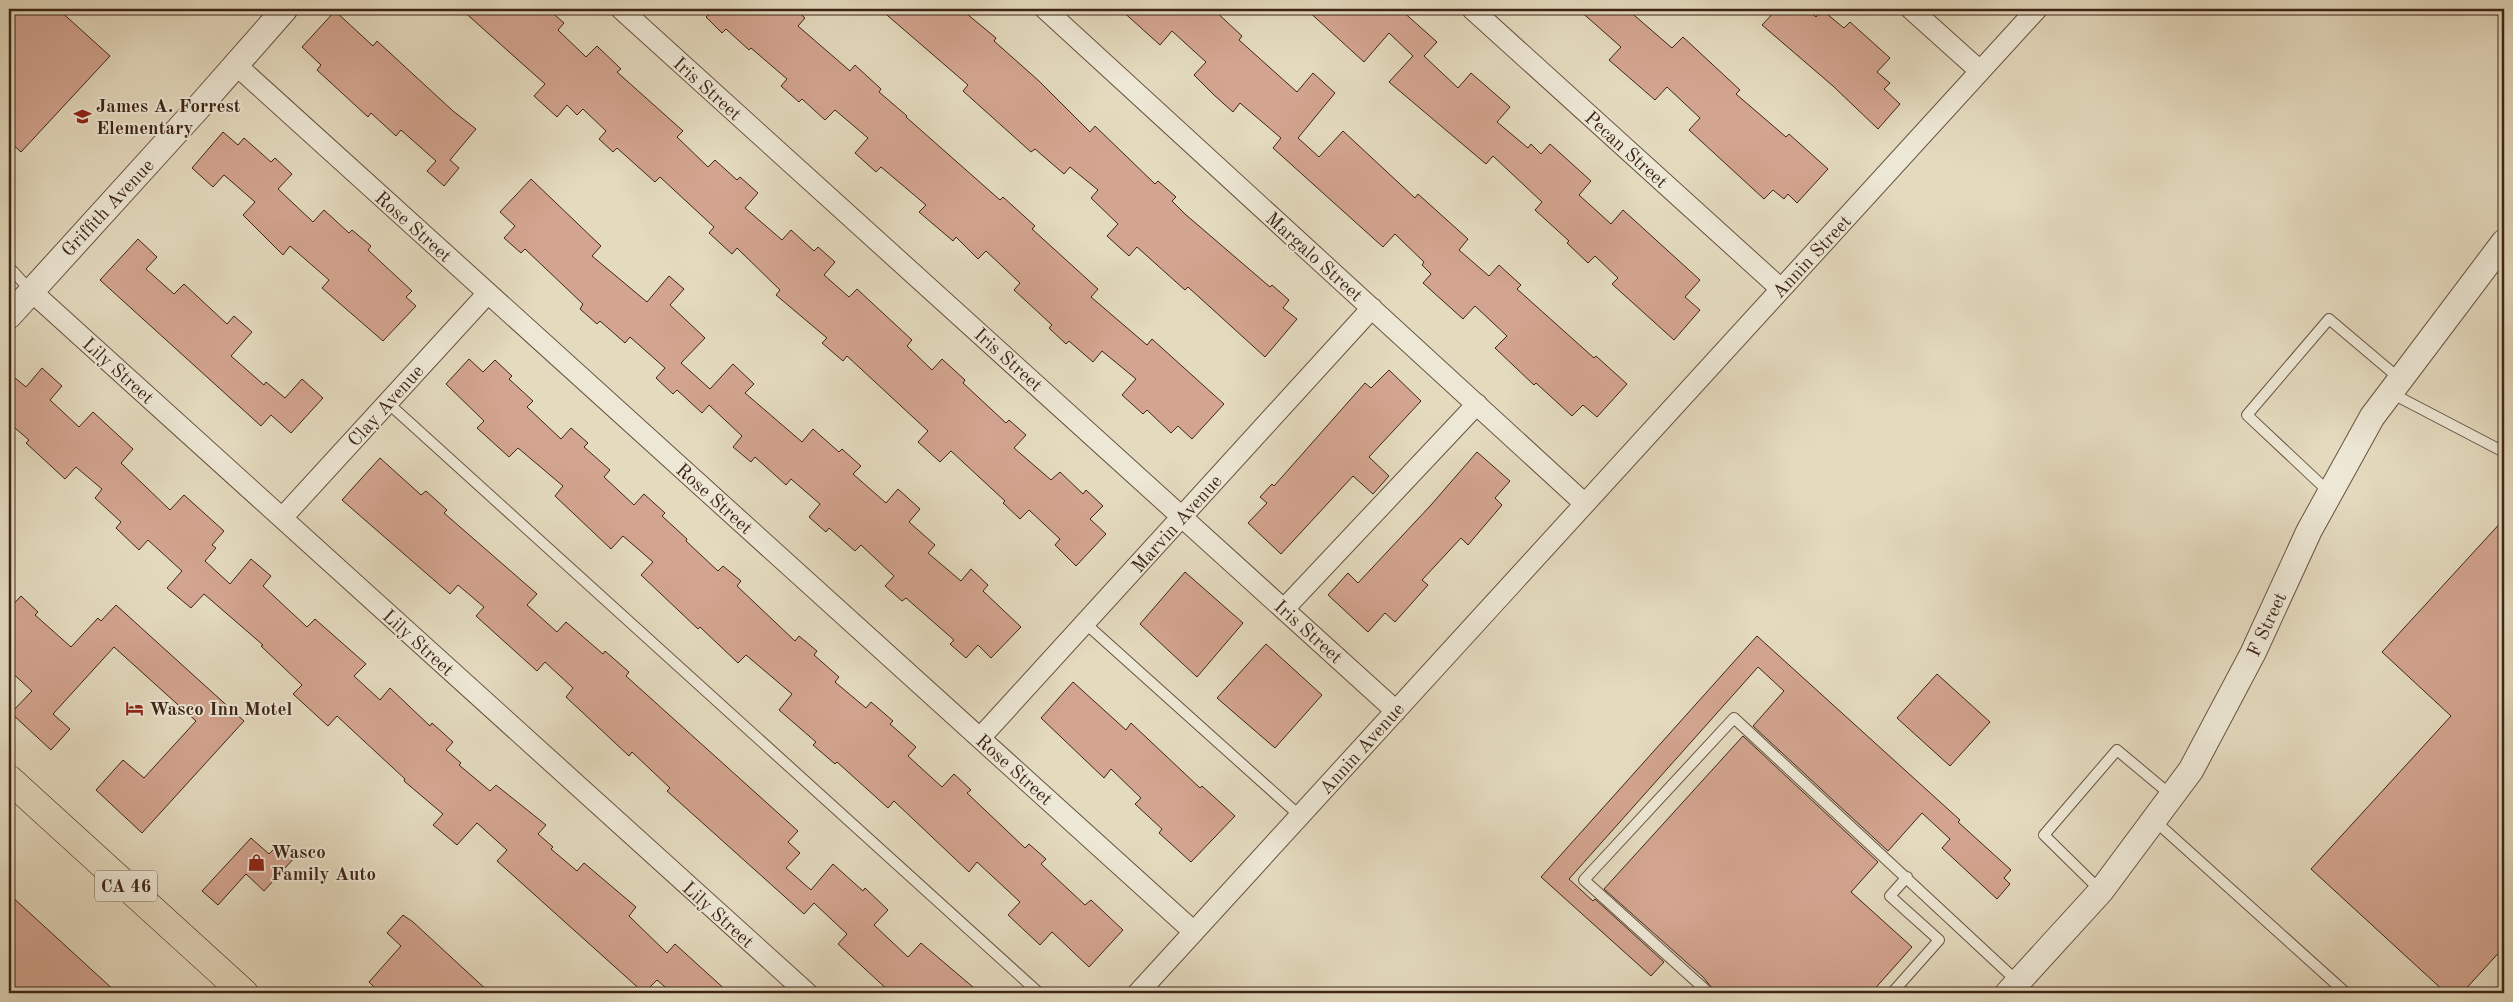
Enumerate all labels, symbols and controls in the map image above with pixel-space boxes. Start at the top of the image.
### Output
street label: Iris Street [669,55,744,125]
place label: James A. Forrest Elementary [96,98,241,139]
school or university icon: James A. Forrest Elementary [72,106,92,126]
street label: Pecan Street [1580,109,1670,193]
street label: Griffith Avenue [59,156,159,261]
street label: Rose Street [370,189,454,267]
street label: Margalo Street [1261,210,1365,306]
street label: Annin Street [1770,212,1856,303]
street label: Iris Street [970,326,1045,396]
street label: Lily Street [78,335,157,409]
street label: Clay Avenue [345,362,428,451]
street label: Rose Street [671,461,755,539]
street label: Marvin Avenue [1129,472,1226,577]
street label: F Street [2245,590,2291,660]
street label: Iris Street [1270,598,1345,668]
street label: Lily Street [378,607,457,681]
hotel icon: Wasco Inn Motel [125,698,145,718]
street label: Annin Avenue [1317,700,1409,799]
place label: Wasco Inn Motel [149,701,292,720]
street label: Rose Street [971,732,1055,810]
place label: Wasco Family Auto [271,844,376,885]
shop icon: Wasco Family Auto [247,852,267,872]
road number: CA 46 [95,870,157,901]
street label: Lily Street [678,879,757,953]

